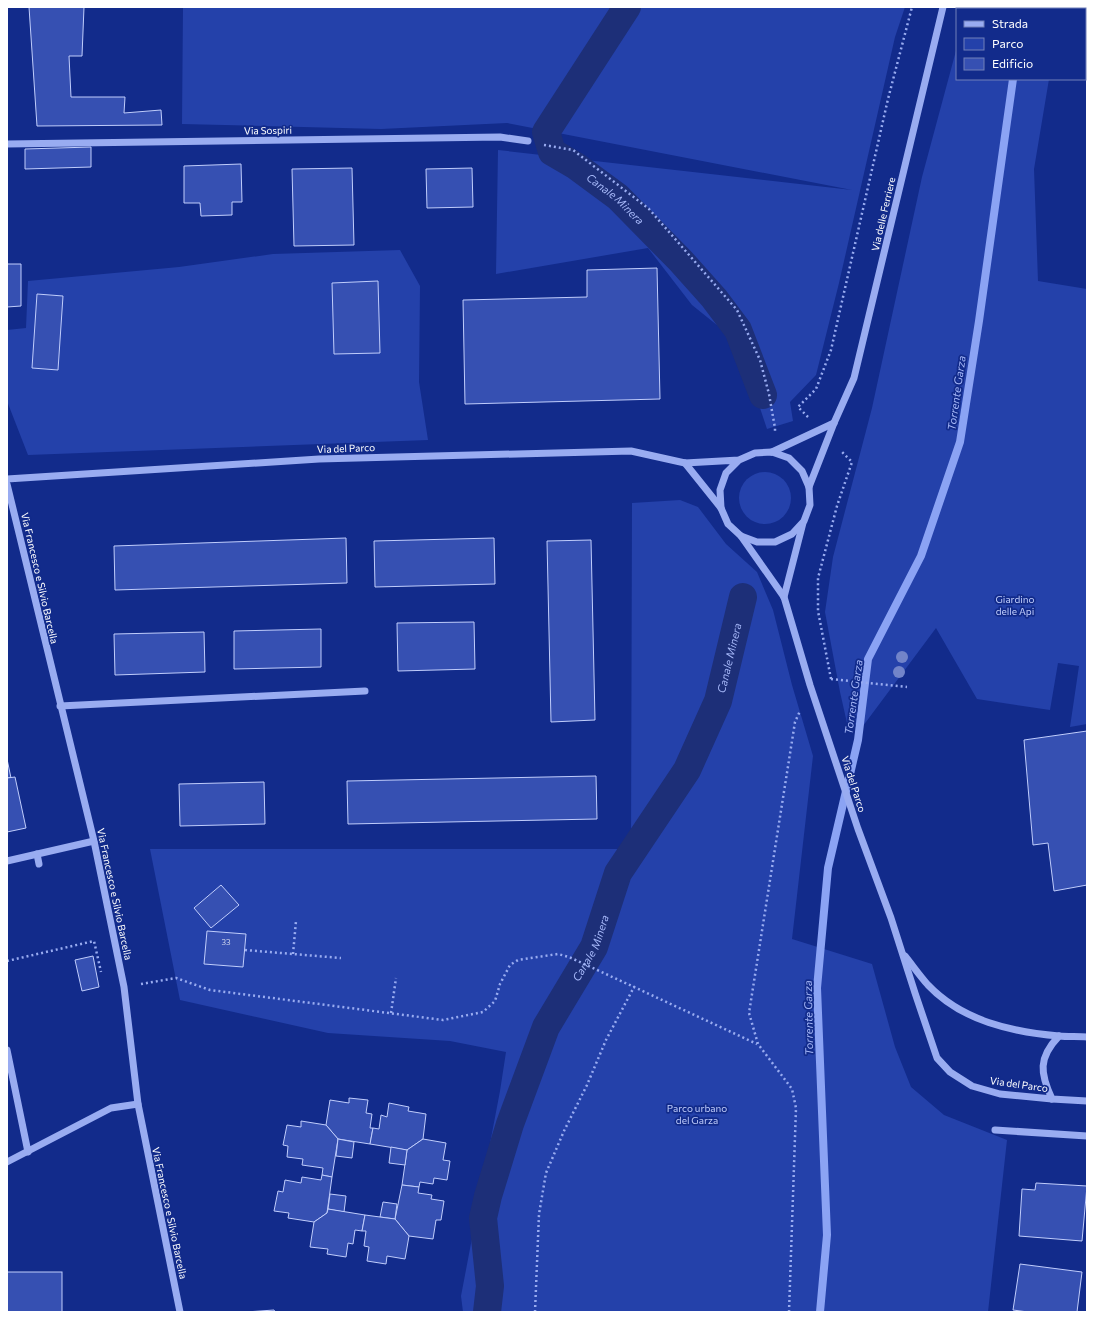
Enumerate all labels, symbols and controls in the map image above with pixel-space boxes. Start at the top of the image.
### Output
legend [956,8,1086,80]
text: Strada [992,16,1028,30]
text: Parco [992,36,1024,50]
text: Edificio [992,56,1033,70]
street label: Via Sospiri [244,124,292,136]
water label: Canale Minera [585,170,647,227]
street label: Via delle Ferriere [869,176,897,252]
water label: Torrente Garza [944,355,968,431]
street label: Via del Parco [317,441,375,455]
street label: Via Francesco e Silvio Barcella [19,511,61,645]
park label: Giardino delle Api [995,593,1035,617]
water label: Canale Minera [714,621,743,694]
water label: Torrente Garza [841,659,865,735]
street label: Via del Parco [839,754,869,814]
street label: Via Francesco e Silvio Barcella [95,827,135,961]
water label: Canale Minera [569,913,611,983]
house number: 33 [221,937,231,947]
water label: Torrente Garza [801,980,815,1056]
street label: Via del Parco [989,1074,1049,1094]
park label: Parco urbano del Garza [667,1102,727,1126]
street label: Via Francesco e Silvio Barcella [150,1146,190,1280]

